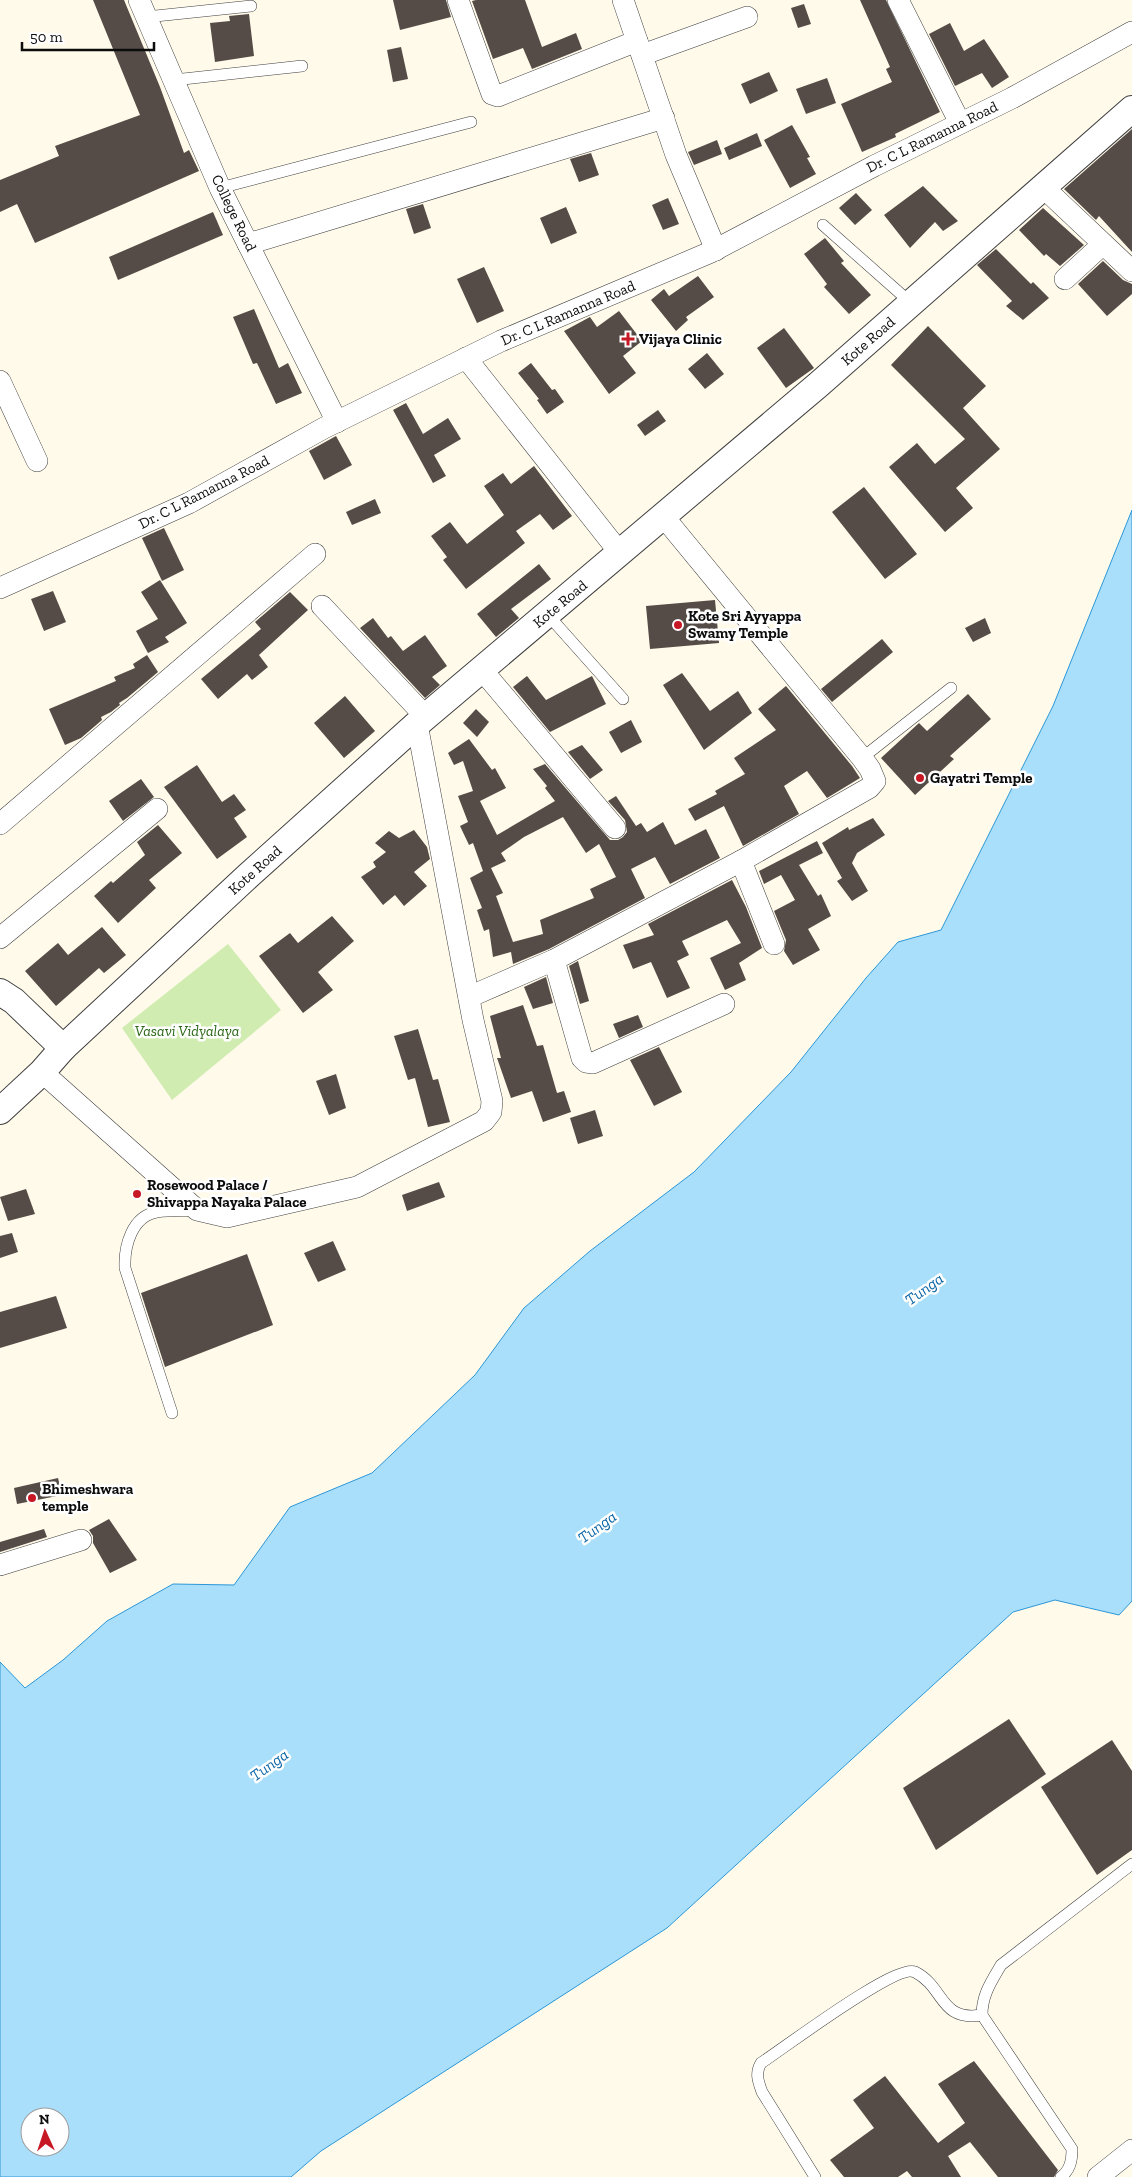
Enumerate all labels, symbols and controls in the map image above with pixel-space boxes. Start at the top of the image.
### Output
scale bar [22,20,155,52]
text: 50 m [30,28,63,46]
street label: Dr. C L Ramanna Road [863,97,1001,177]
street label: College Road [208,172,261,255]
street label: Dr. C L Ramanna Road [498,276,639,349]
street label: Kote Road [837,312,899,369]
place label: Vijaya Clinic [639,330,722,348]
marker: Vijaya Clinic [621,332,635,346]
street label: Dr. C L Ramanna Road [136,451,273,533]
street label: Kote Road [529,576,591,632]
place label: Kote Sri Ayyappa Swamy Temple [688,607,802,642]
marker: Kote Sri Ayyappa Swamy Temple [672,619,684,631]
place label: Gayatri Temple [930,769,1033,787]
marker: Gayatri Temple [914,772,926,784]
street label: Kote Road [225,841,286,899]
park label: Vasavi Vidyalaya [135,1022,239,1040]
place label: Rosewood Palace / Shivappa Nayaka Palace [147,1176,307,1211]
marker: Rosewood Palace / Shivappa Nayaka Palace [131,1188,143,1200]
water label: Tunga [901,1269,947,1309]
place label: Bhimeshwara temple [42,1480,134,1515]
marker: Bhimeshwara temple [26,1492,38,1504]
water label: Tunga [574,1507,620,1547]
water label: Tunga [246,1745,292,1785]
north arrow [20,2107,70,2157]
text: N [39,2111,50,2128]

